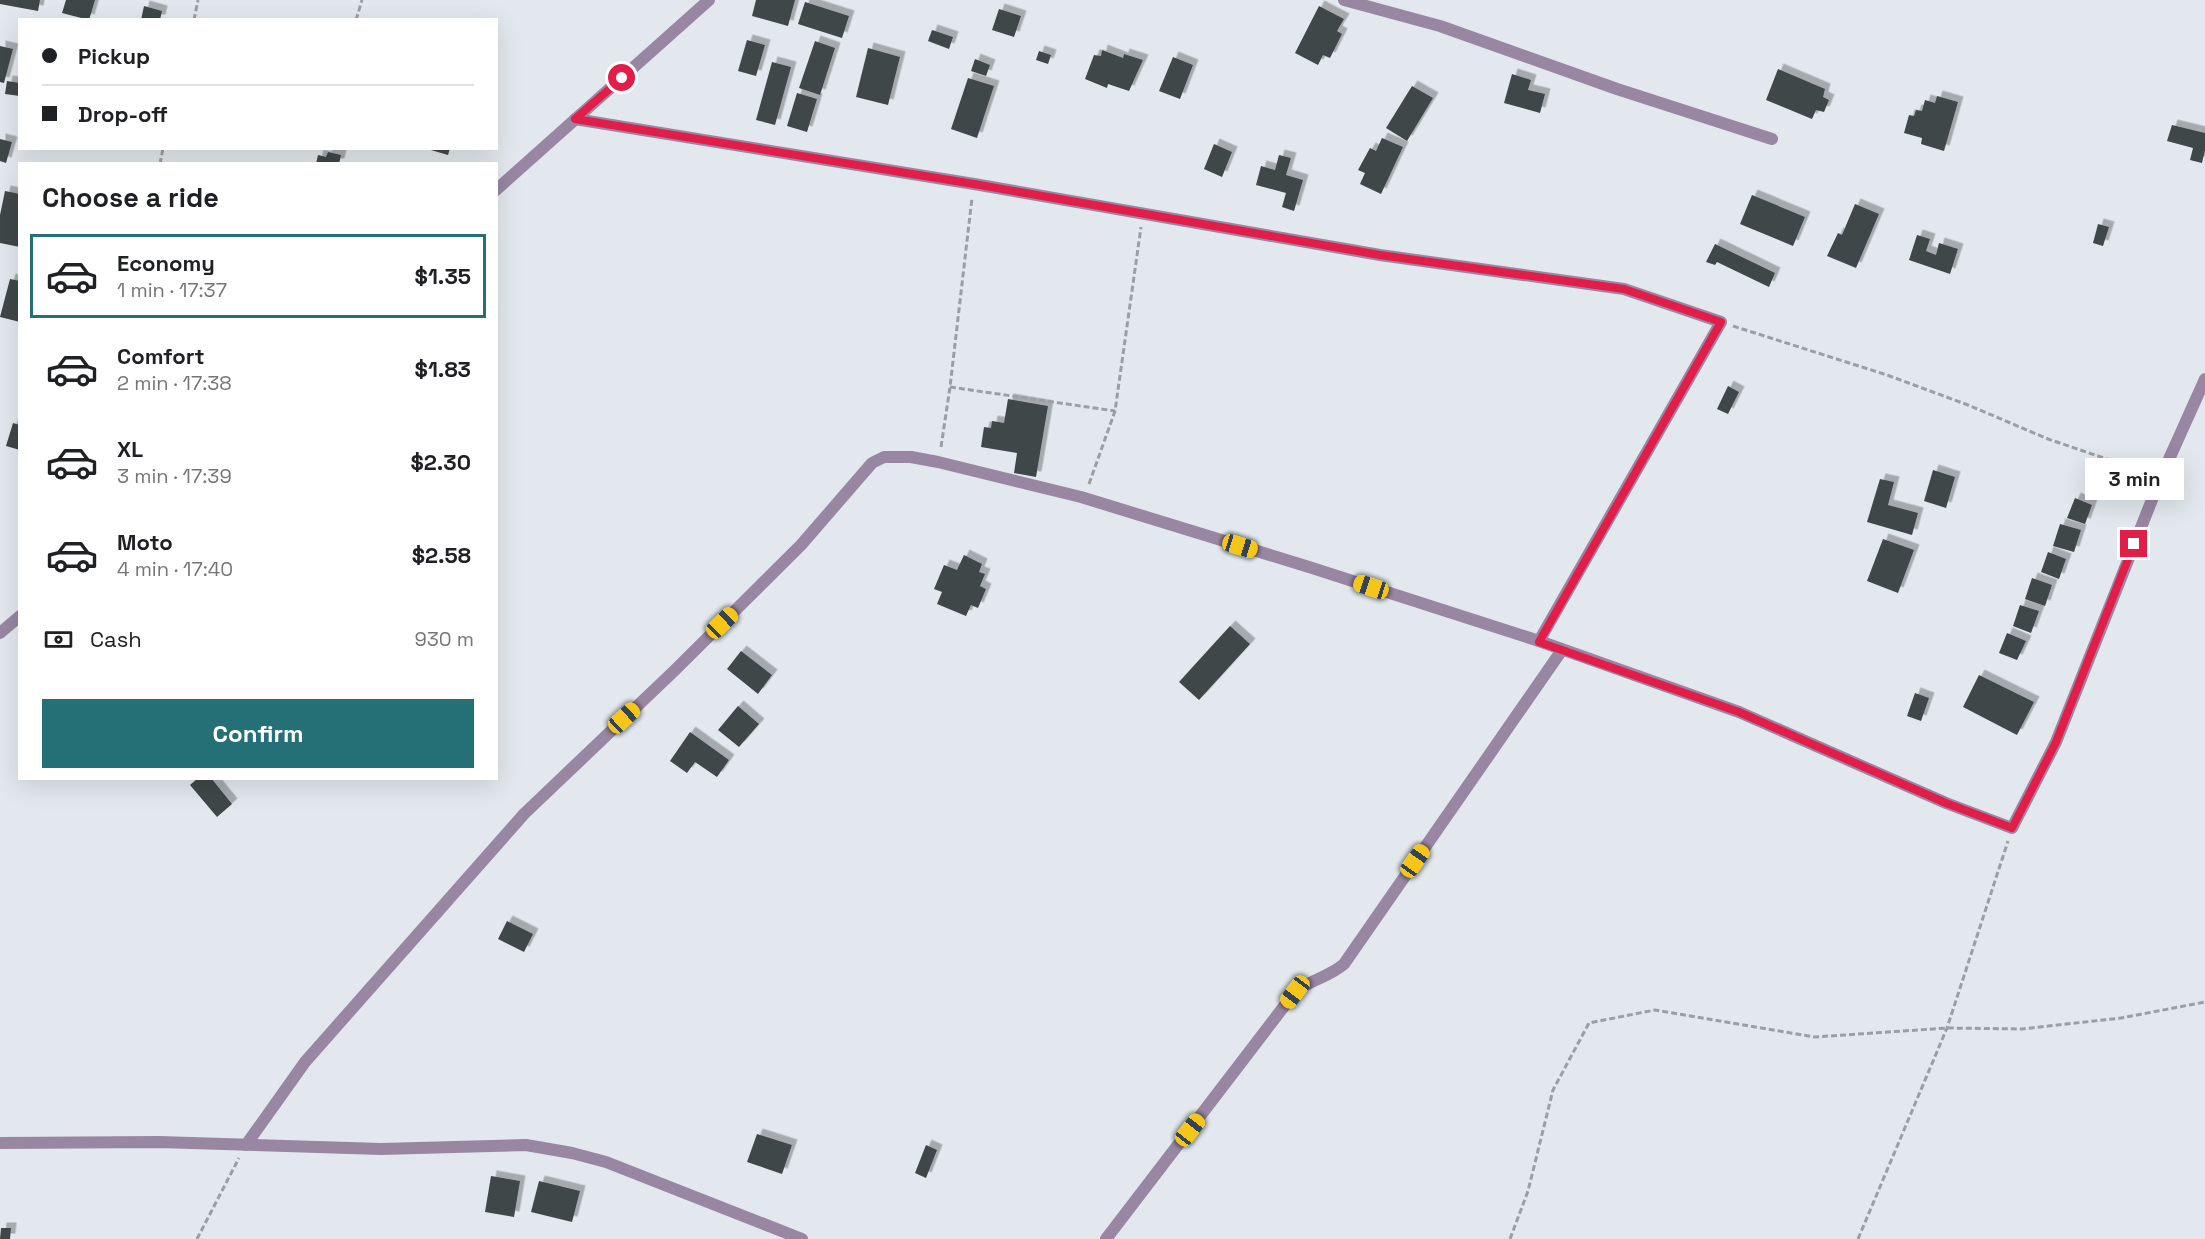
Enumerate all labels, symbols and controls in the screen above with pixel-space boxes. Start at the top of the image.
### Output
text: Pickup [78,42,150,70]
route start [608,64,635,91]
text: Drop-off [78,100,168,128]
text: Choose a ride [42,180,219,215]
icon: car [45,249,99,303]
text: Economy [117,249,215,277]
text: $1.35 [415,262,471,290]
text: 1 min · 17:37 [117,277,227,303]
icon: car [45,342,99,396]
text: Comfort [117,342,205,370]
text: $1.83 [415,355,471,383]
text: 2 min · 17:38 [117,370,232,396]
icon: car [45,435,99,489]
text: XL [117,435,143,463]
text: $2.30 [410,448,471,476]
callout: 3 min [2084,457,2184,499]
text: 3 min · 17:39 [117,463,232,489]
text: 3 min [2109,466,2160,492]
icon: car [45,528,99,582]
text: Moto [117,528,173,556]
route end [2120,530,2147,557]
car [1220,532,1260,560]
text: $2.58 [412,541,471,569]
text: 4 min · 17:40 [117,556,233,582]
car [1351,573,1391,601]
car [703,604,741,642]
icon: cash [42,623,75,656]
text: Cash [90,625,142,653]
text: 930 m [415,626,474,652]
button: Confirm [42,699,474,768]
car [605,699,643,737]
car [1397,841,1433,881]
car [1277,972,1313,1012]
car [1172,1110,1208,1150]

